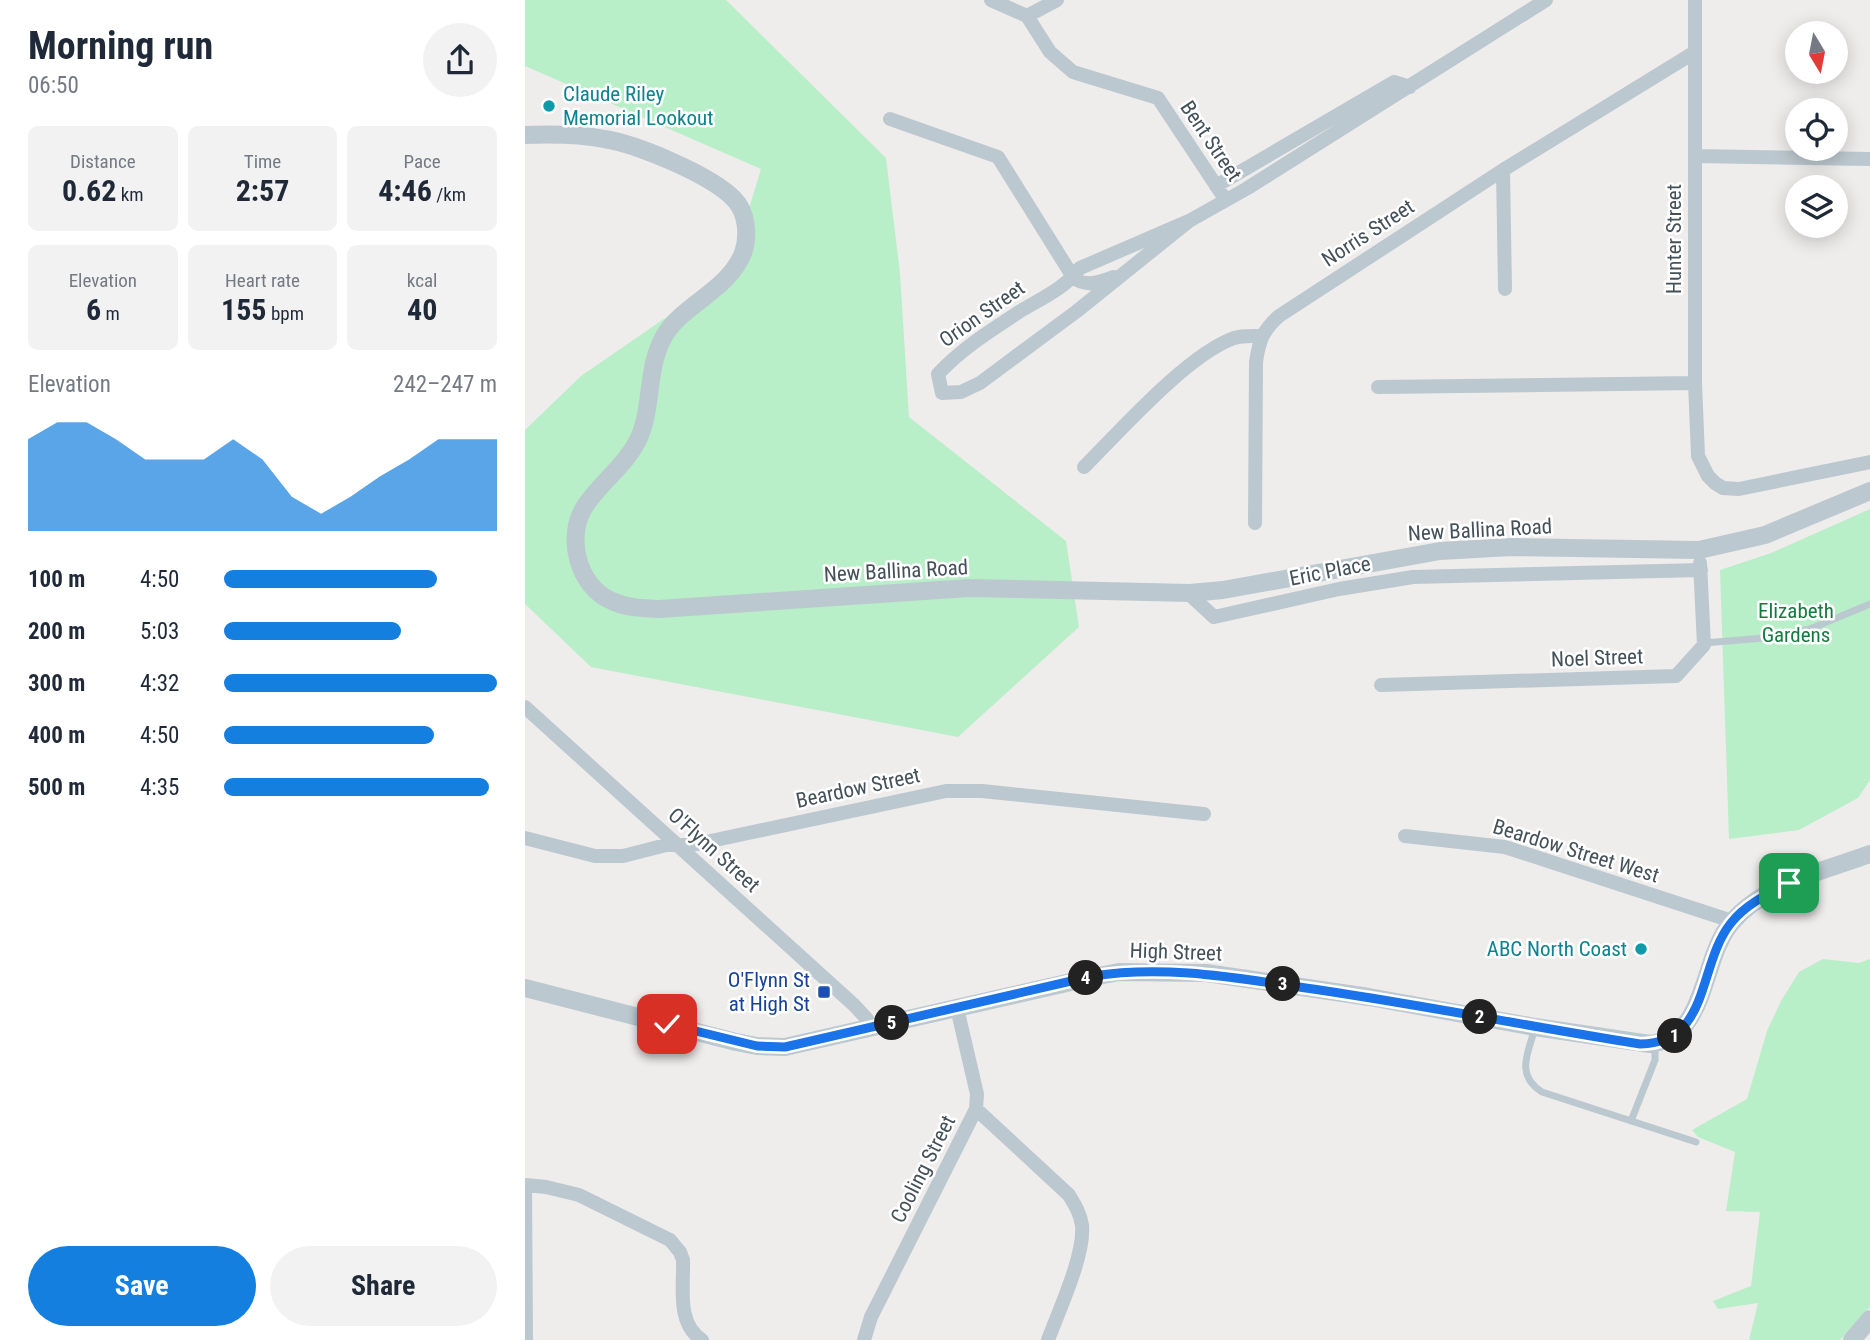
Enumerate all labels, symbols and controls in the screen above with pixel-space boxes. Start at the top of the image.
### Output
north arrow [1785,21,1848,84]
map controls [1785,21,1848,238]
button: share [423,23,497,97]
text: Morning run [28,24,213,68]
text: 06:50 [28,72,79,99]
place label: Claude Riley Memorial Lookout [563,82,713,130]
street label: Bent Street [1175,96,1247,186]
marker: Claude Riley Memorial Lookout [541,98,557,114]
button: locate [1785,98,1848,161]
text: Distance [70,150,136,173]
text: Time [244,150,281,173]
text: Pace [404,150,441,173]
text: 0.62 [62,173,116,208]
text: 2:57 [236,173,289,208]
text: 4:46 [378,173,432,208]
button: layers [1785,175,1848,238]
text: km [116,183,144,206]
text: /km [432,183,466,206]
street label: Hunter Street [1662,184,1686,294]
street label: Norris Street [1318,194,1418,272]
text: Elevation [69,269,137,292]
text: Heart rate [225,269,300,292]
text: kcal [407,269,437,292]
street label: Orion Street [935,276,1029,352]
text: 6 [86,292,101,327]
text: 155 [221,292,267,327]
text: 40 [407,292,437,327]
text: m [101,302,120,325]
text: bpm [267,302,304,325]
text: Elevation [28,371,111,398]
text: 242–247 m [393,371,497,398]
street label: New Ballina Road [1407,514,1553,546]
street label: Eric Place [1287,551,1373,591]
street label: New Ballina Road [823,555,969,587]
text: 100 m [28,566,85,593]
text: 4:50 [140,566,179,593]
park label: Elizabeth Gardens [1758,599,1834,647]
text: 200 m [28,618,85,645]
text: 5:03 [140,618,179,645]
street label: Noel Street [1550,644,1644,672]
text: 300 m [28,670,85,697]
text: 4:32 [140,670,179,697]
text: 400 m [28,722,85,749]
text: 4:50 [140,722,179,749]
street label: Beardow Street [794,763,922,813]
text: 500 m [28,774,85,801]
text: 4:35 [140,774,179,801]
street label: O'Flynn Street [663,803,765,897]
street label: Beardow Street West [1490,814,1662,888]
pin [1759,853,1819,913]
icon: arrive [1770,864,1808,902]
place label: ABC North Coast [1487,937,1627,961]
street label: High Street [1129,938,1223,966]
marker: ABC North Coast [1633,941,1649,957]
pin: 4 [1069,960,1103,996]
text: 4 [1081,966,1090,989]
pin: 3 [1265,967,1301,1002]
place label: O'Flynn St at High St [728,968,810,1016]
text: 3 [1278,972,1287,995]
marker: O'Flynn St at High St [816,984,832,1000]
pin [637,994,697,1054]
pin: 2 [1462,1000,1497,1034]
icon: check [648,1005,686,1043]
text: 2 [1475,1005,1484,1028]
pin: 5 [875,1006,909,1040]
text: 5 [887,1011,896,1034]
pin: 1 [1657,1018,1693,1054]
text: 1 [1670,1024,1679,1047]
street label: Cooling Street [886,1111,960,1227]
button: Save [28,1246,256,1326]
button: Share [270,1246,497,1326]

